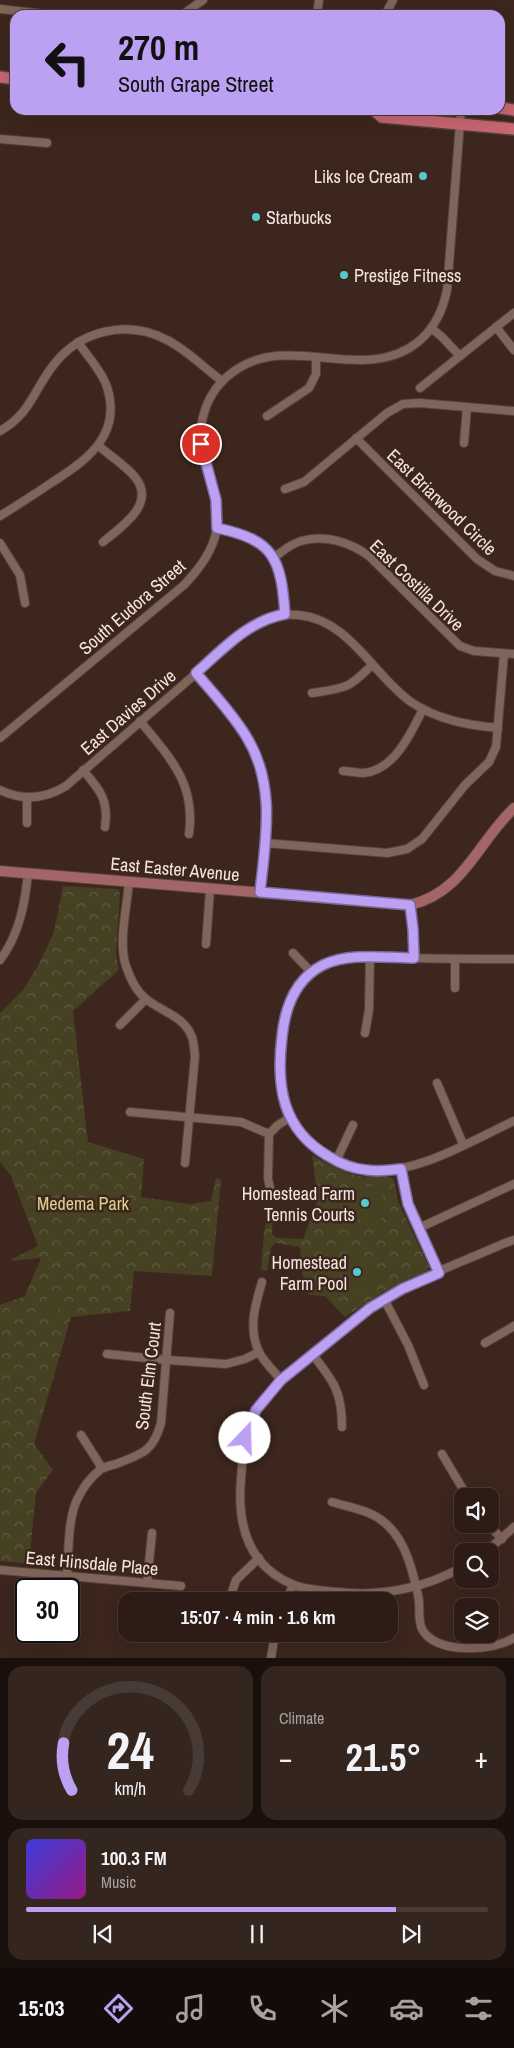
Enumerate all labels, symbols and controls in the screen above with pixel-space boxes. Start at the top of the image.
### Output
text: 270 m [118,24,199,71]
icon: left [35,30,100,95]
text: South Grape Street [118,69,273,99]
place label: Liks Ice Cream [314,164,413,189]
marker: Liks Ice Cream [417,170,429,182]
place label: Starbucks [266,205,332,230]
marker: Starbucks [250,211,262,223]
place label: Prestige Fitness [354,263,461,288]
marker: Prestige Fitness [338,269,350,281]
pin [180,423,222,465]
icon: arrive [187,430,215,458]
street label: East Briarwood Circle [382,443,502,561]
street label: East Costilla Drive [364,534,470,636]
street label: South Eudora Street [73,554,191,660]
street label: East Davies Drive [75,664,181,760]
street label: East Easter Avenue [109,851,241,887]
place label: Homestead Farm Tennis Courts [242,1181,355,1227]
park label: Medema Park [37,1191,130,1216]
marker: Homestead Farm Tennis Courts [359,1197,371,1209]
place label: Homestead Farm Pool [272,1250,347,1296]
marker: Homestead Farm Pool [351,1266,363,1278]
street label: South Elm Court [129,1321,167,1431]
position arrow [218,1411,270,1463]
map controls [454,1488,499,1643]
button: sound [454,1488,499,1533]
button: search [454,1543,499,1588]
street label: East Hinsdale Place [25,1545,159,1581]
speed limit sign: 30 [15,1578,80,1643]
button: layers [454,1598,499,1643]
text: 15:07 · 4 min · 1.6 km [180,1604,336,1630]
text: Climate [279,1707,324,1729]
text: 24 [107,1715,154,1785]
text: 21.5° [346,1732,421,1783]
text: − [279,1739,292,1777]
text: + [475,1739,488,1777]
text: km/h [115,1777,146,1801]
text: 100.3 FM [101,1845,167,1871]
text: Music [101,1871,136,1893]
icon: previous [89,1920,117,1948]
icon: pause [243,1920,271,1948]
icon: next [397,1920,425,1948]
icon: directions [101,1991,136,2026]
icon: music [173,1991,208,2026]
icon: phone [245,1991,280,2026]
icon: climate [317,1991,352,2026]
icon: car [389,1991,424,2026]
icon: filters [461,1991,496,2026]
text: 15:03 [18,1993,65,2023]

